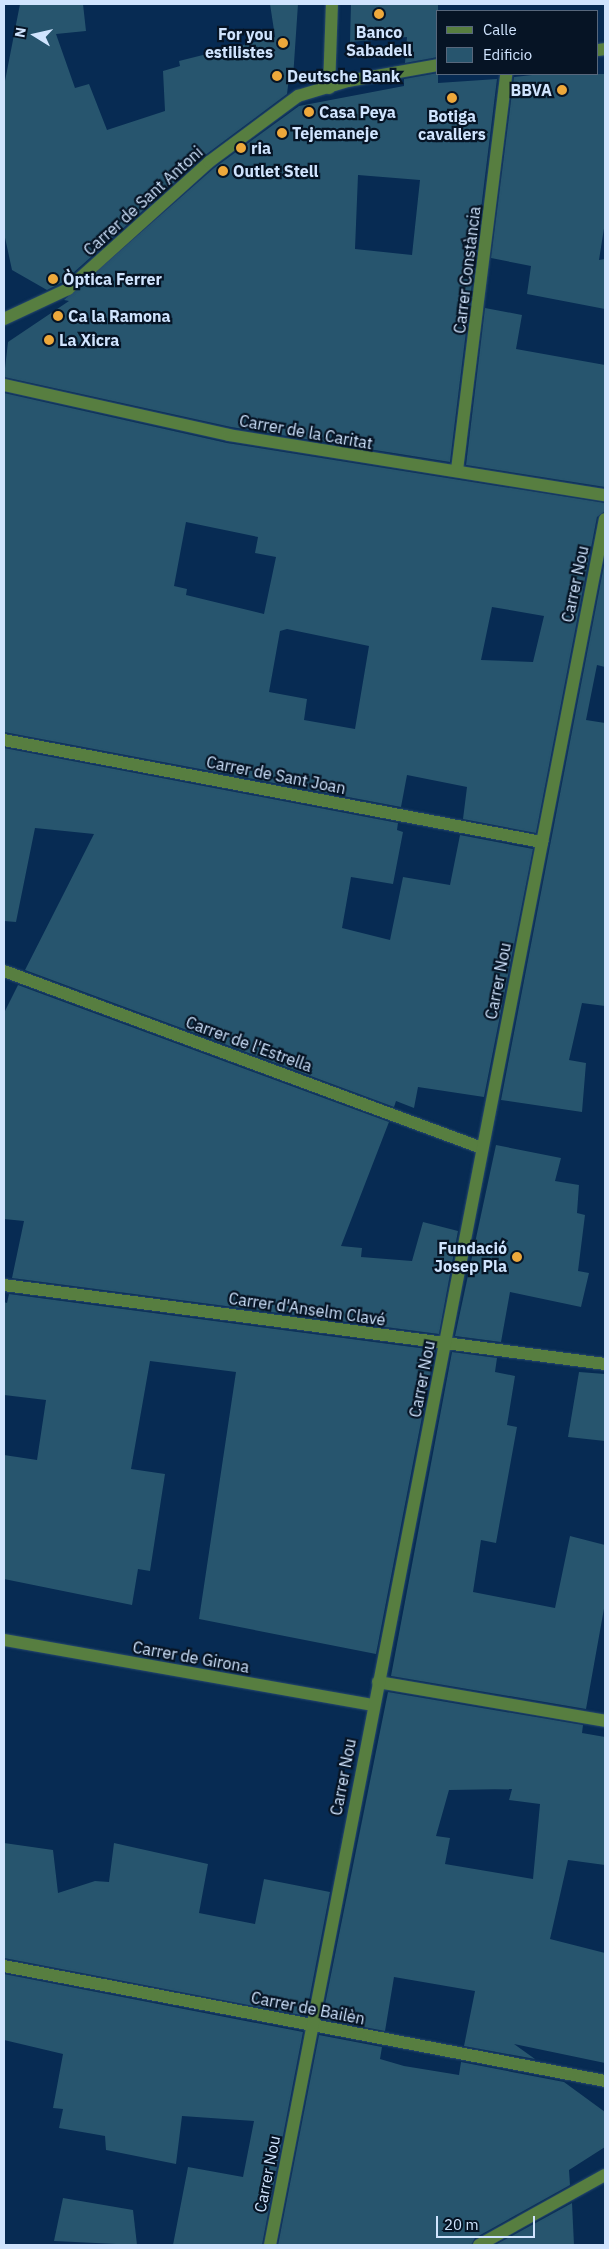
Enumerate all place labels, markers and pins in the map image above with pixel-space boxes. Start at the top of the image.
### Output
marker: Banco Sabadell [373,8,385,20]
place label: Banco Sabadell [346,22,412,60]
place label: For you estilistes [205,24,273,62]
marker: For you estilistes [277,37,289,49]
place label: Deutsche Bank [287,66,400,86]
marker: Deutsche Bank [271,70,283,82]
place label: BBVA [511,80,552,100]
marker: BBVA [556,84,568,96]
marker: Botiga cavallers [446,92,458,104]
place label: Casa Peya [319,102,396,122]
marker: Casa Peya [303,106,315,118]
place label: Botiga cavallers [418,106,486,144]
place label: Tejemaneje [292,123,378,143]
marker: Tejemaneje [276,127,288,139]
place label: ria [251,138,271,158]
marker: ria [235,142,247,154]
place label: Outlet Stell [233,161,318,181]
marker: Outlet Stell [217,165,229,177]
place label: Òptica Ferrer [63,269,162,289]
marker: Òptica Ferrer [47,273,59,285]
place label: Ca la Ramona [68,306,171,326]
marker: Ca la Ramona [52,310,64,322]
place label: La Xicra [59,330,119,350]
marker: La Xicra [43,334,55,346]
place label: Fundació Josep Pla [434,1238,507,1276]
marker: Fundació Josep Pla [511,1251,523,1263]

